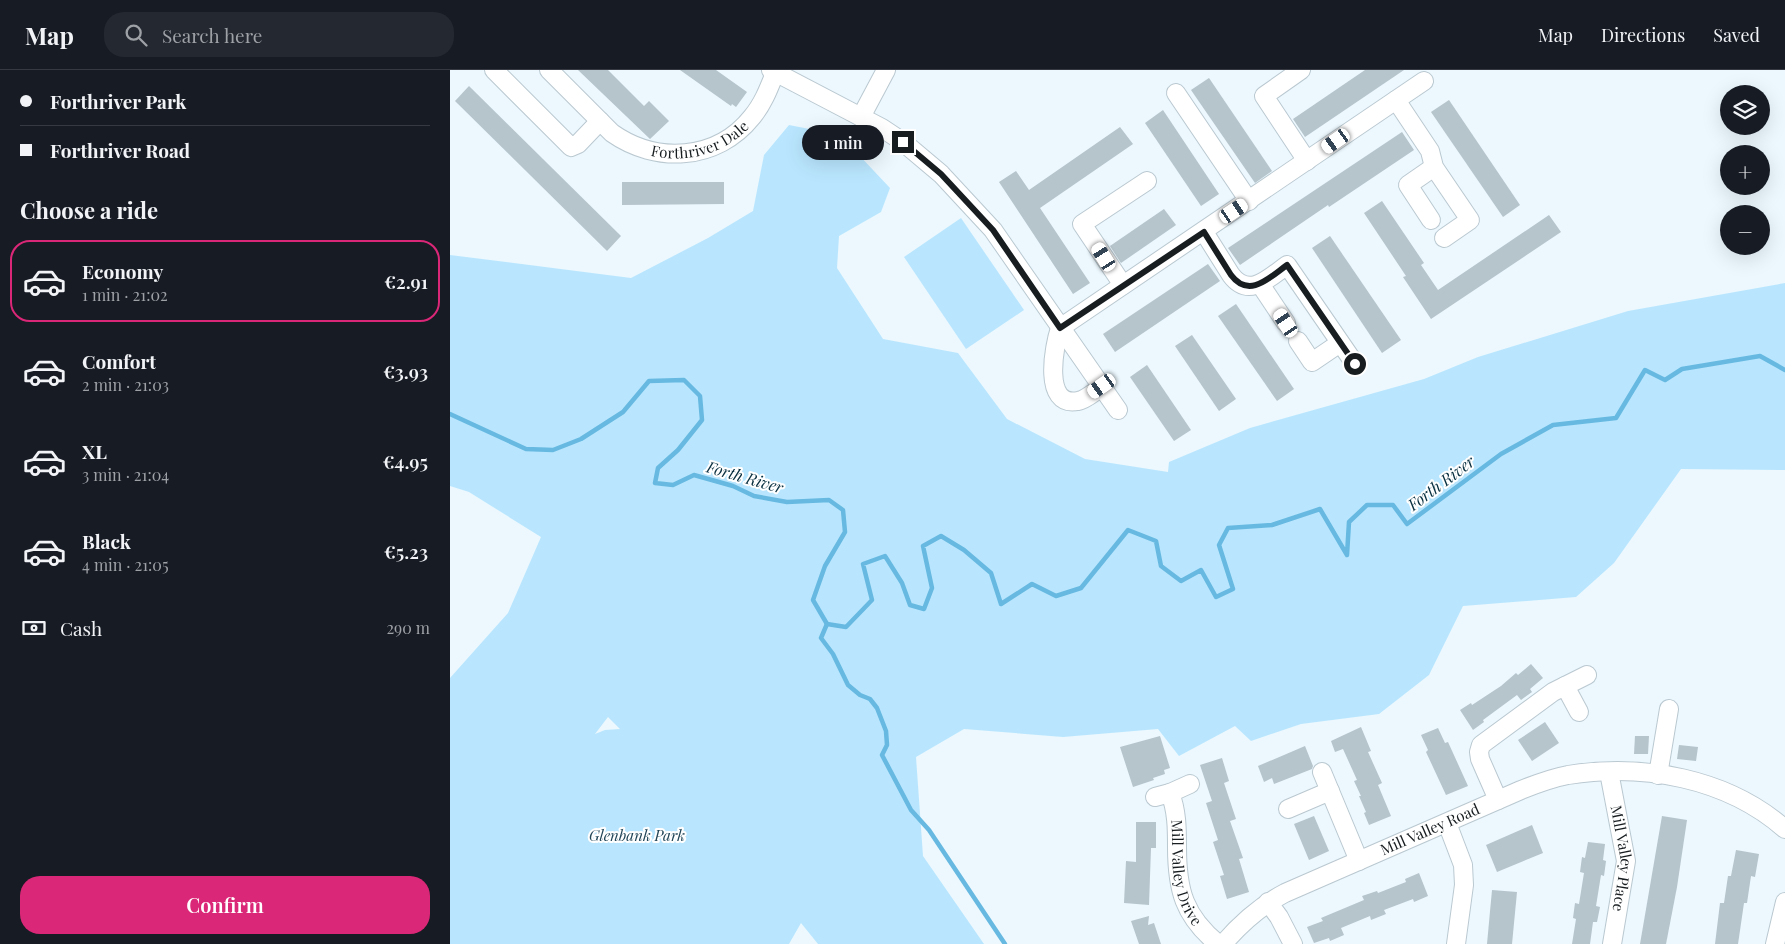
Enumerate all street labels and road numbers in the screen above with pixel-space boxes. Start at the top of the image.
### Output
street label: Forthriver Dale [649,116,752,163]
street label: Mill Valley Road [1377,798,1483,859]
street label: Mill Valley Place [1607,804,1637,913]
street label: Mill Valley Drive [1167,819,1207,929]

